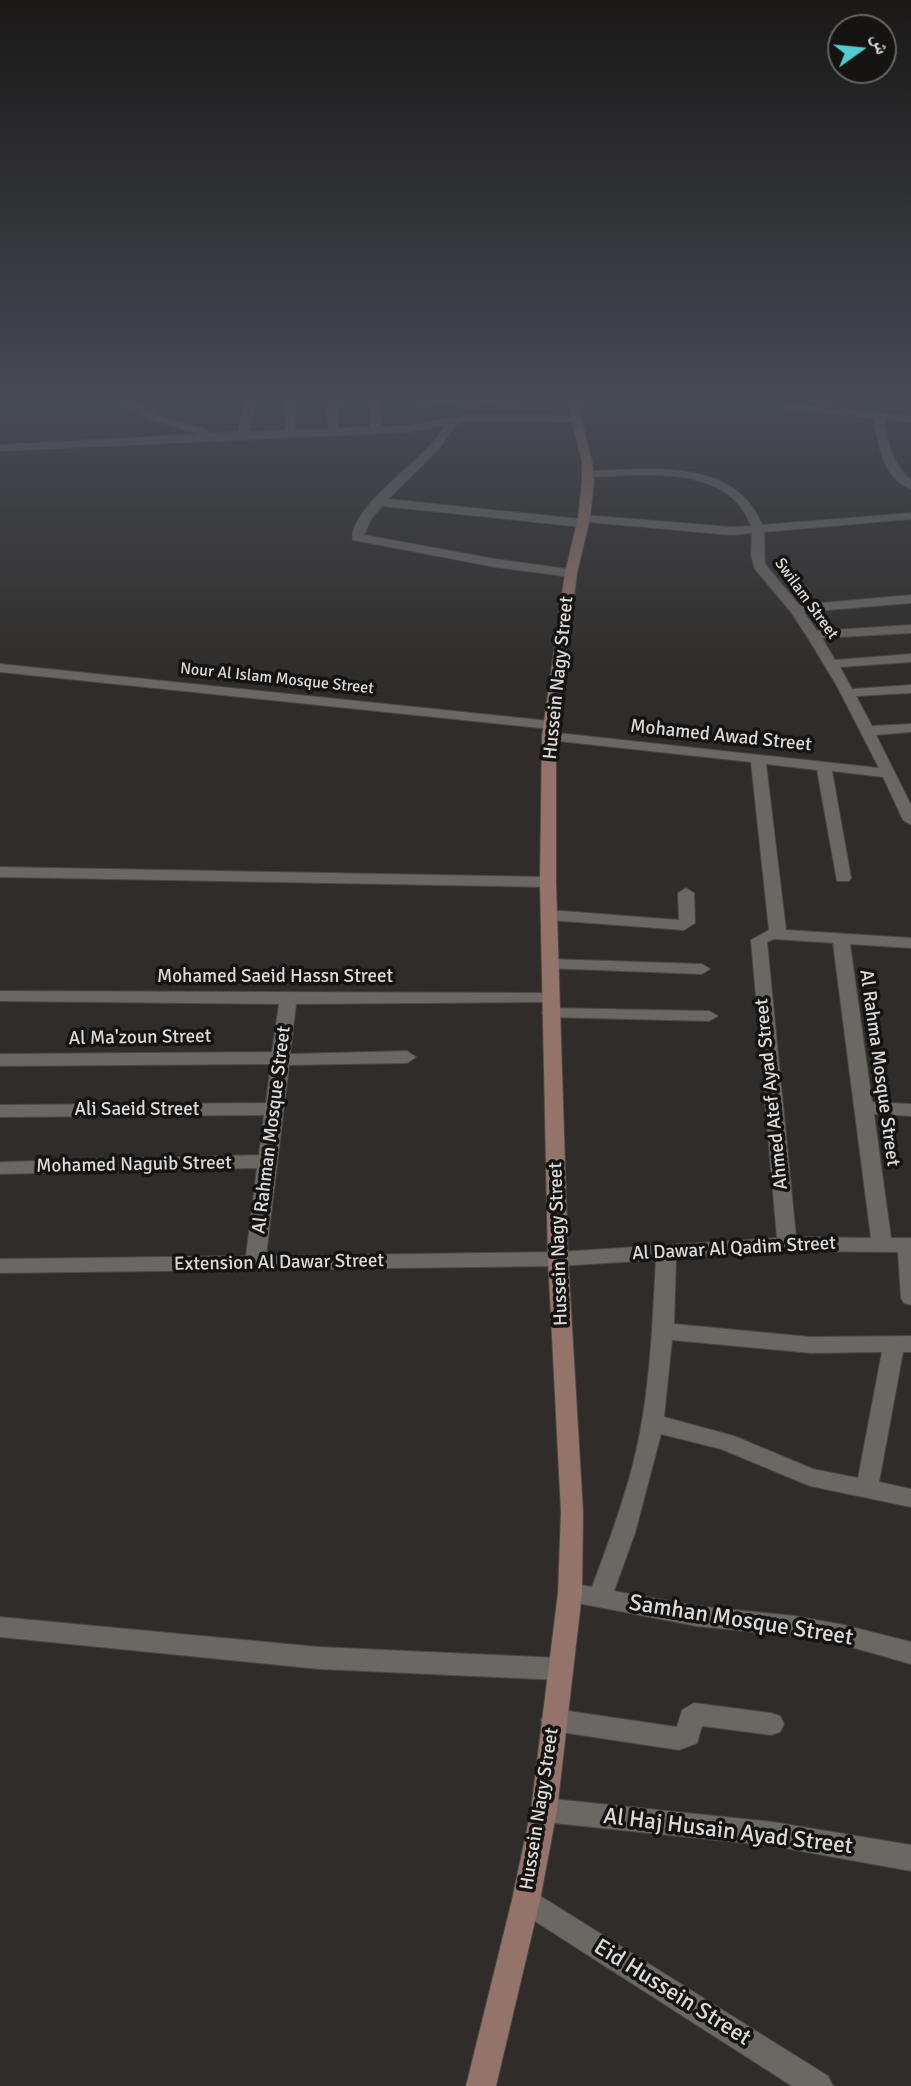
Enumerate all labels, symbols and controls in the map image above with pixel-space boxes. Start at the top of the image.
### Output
north arrow [827,14,897,84]
text: ش [866,31,895,57]
street label: Swilam Street [770,555,842,643]
street label: Hussein Nagy Street [539,595,579,761]
street label: Nour Al Islam Mosque Street [179,659,375,699]
street label: Mohamed Awad Street [629,715,813,757]
street label: Mohamed Saeid Hassn Street [157,966,393,988]
street label: Al Rahma Mosque Street [854,968,904,1168]
street label: Ahmed Atef Ayad Street [751,997,793,1191]
street label: Al Ma'zoun Street [69,1025,211,1051]
street label: Al Rahman Mosque Street [248,1025,296,1235]
street label: Ali Saeid Street [75,1099,199,1121]
street label: Mohamed Naguib Street [36,1152,232,1178]
street label: Hussein Nagy Street [545,1162,573,1326]
street label: Al Dawar Al Qadim Street [632,1232,836,1266]
street label: Extension Al Dawar Street [174,1250,384,1276]
street label: Samhan Mosque Street [627,1590,855,1652]
street label: Hussein Nagy Street [516,1726,564,1892]
street label: Al Haj Husain Ayad Street [602,1803,854,1861]
street label: Eid Hussein Street [588,1934,756,2052]

